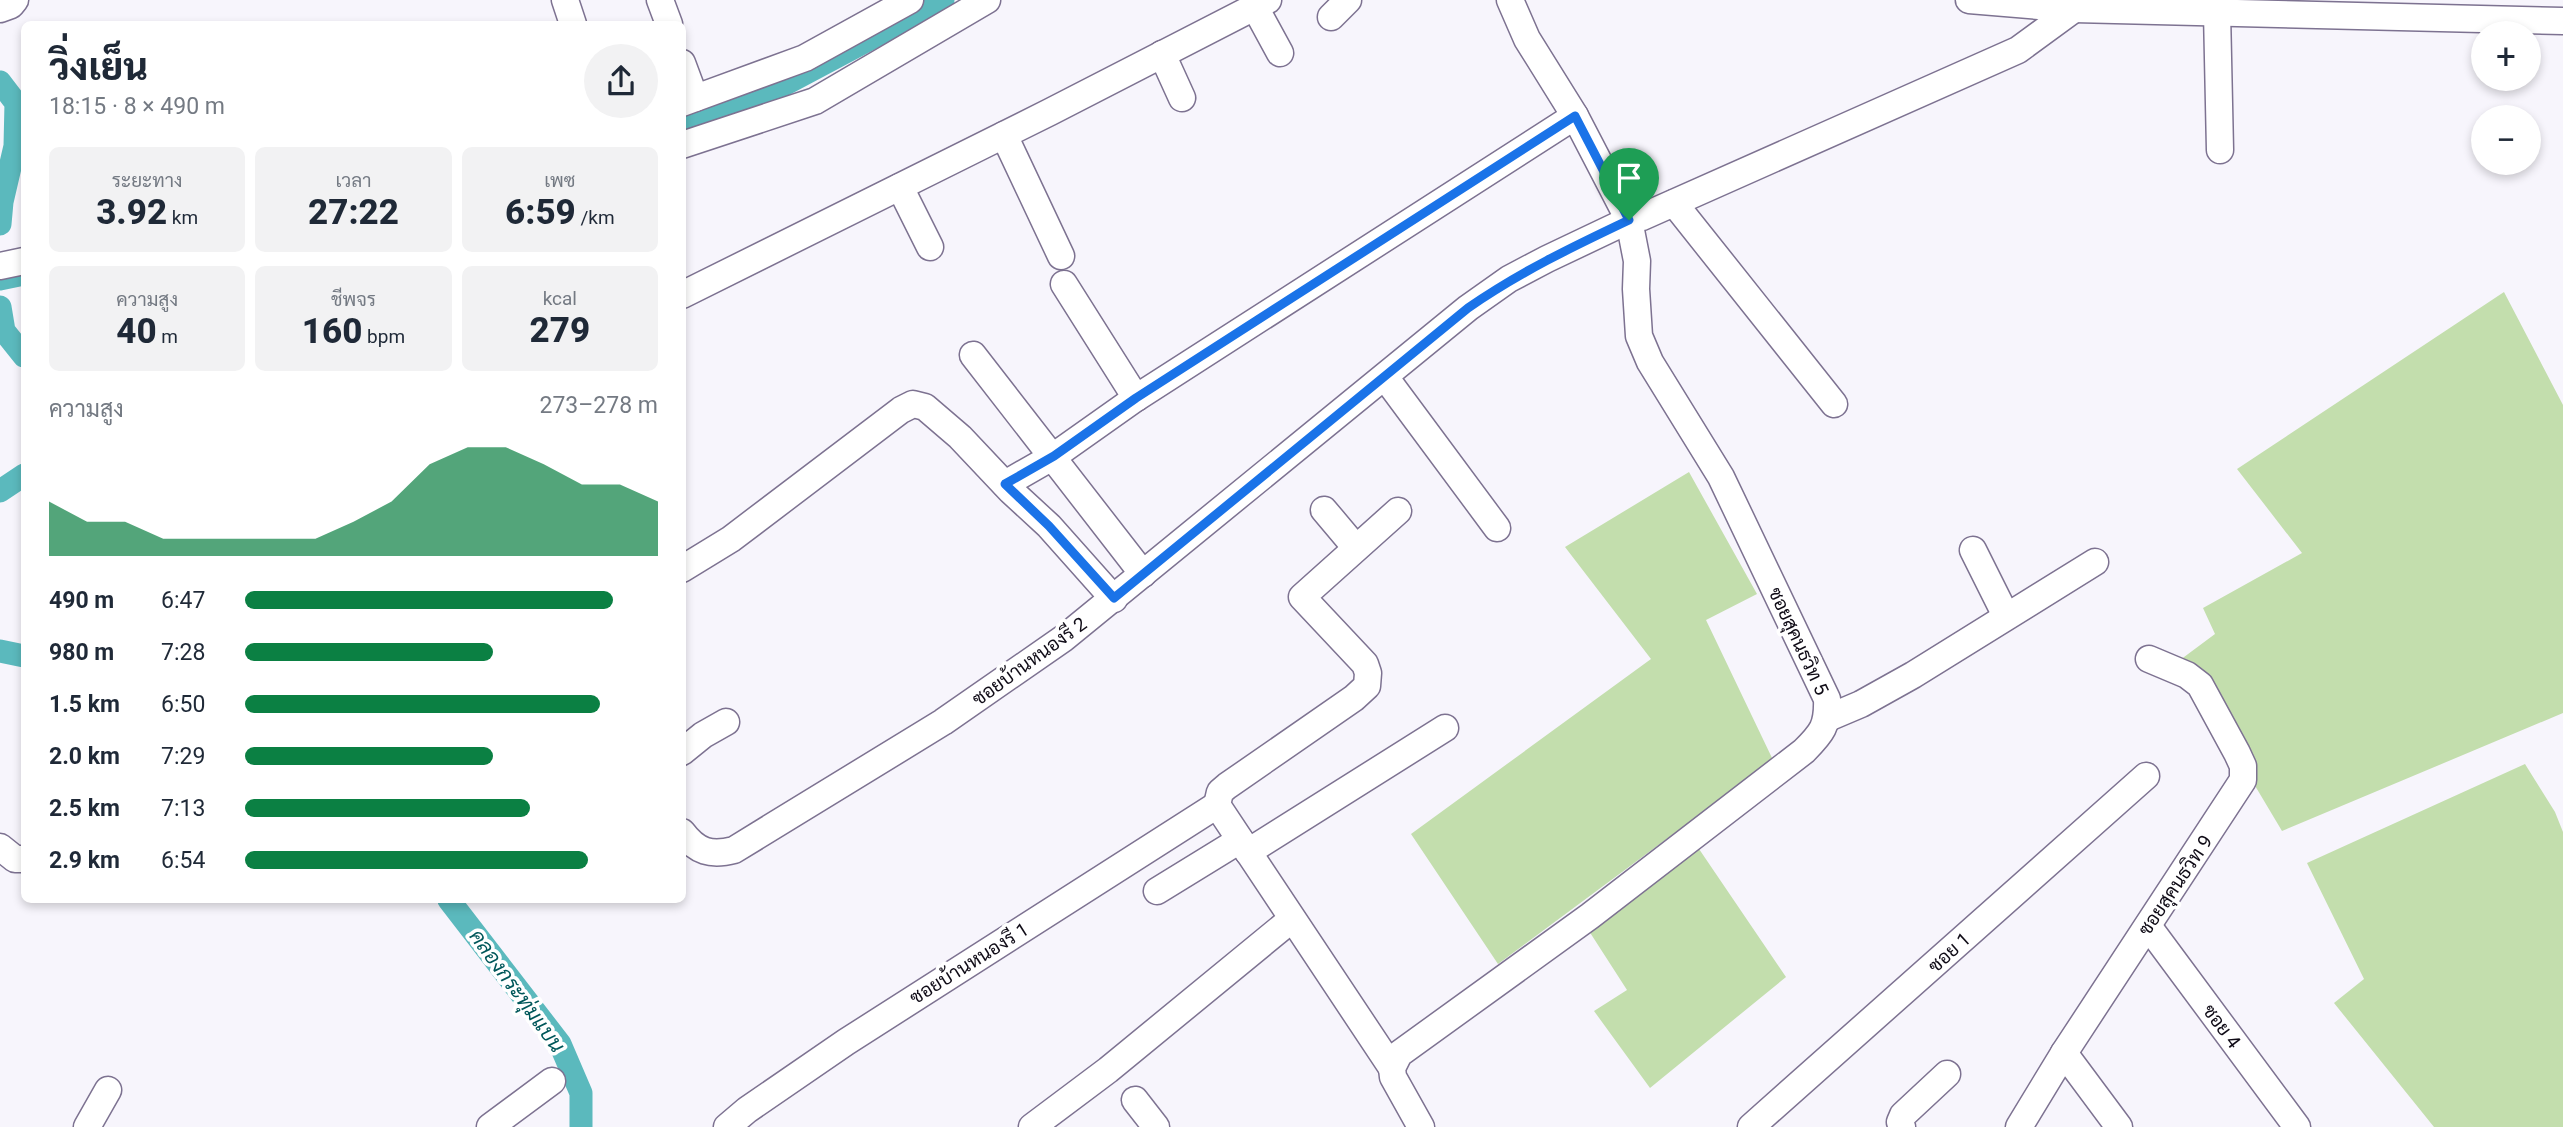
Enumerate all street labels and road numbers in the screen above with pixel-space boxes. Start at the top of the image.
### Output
street label: ซอยสุคนธวิท 5 [1763,584,1834,699]
street label: ซอยบ้านหนองรี 2 [967,611,1091,711]
street label: ซอยสุคนธวิท 9 [2133,831,2218,940]
street label: ซอยบ้านหนองรี 1 [905,917,1033,1009]
street label: ซอย 1 [1923,927,1975,977]
street label: ซอย 4 [2198,1000,2246,1053]

